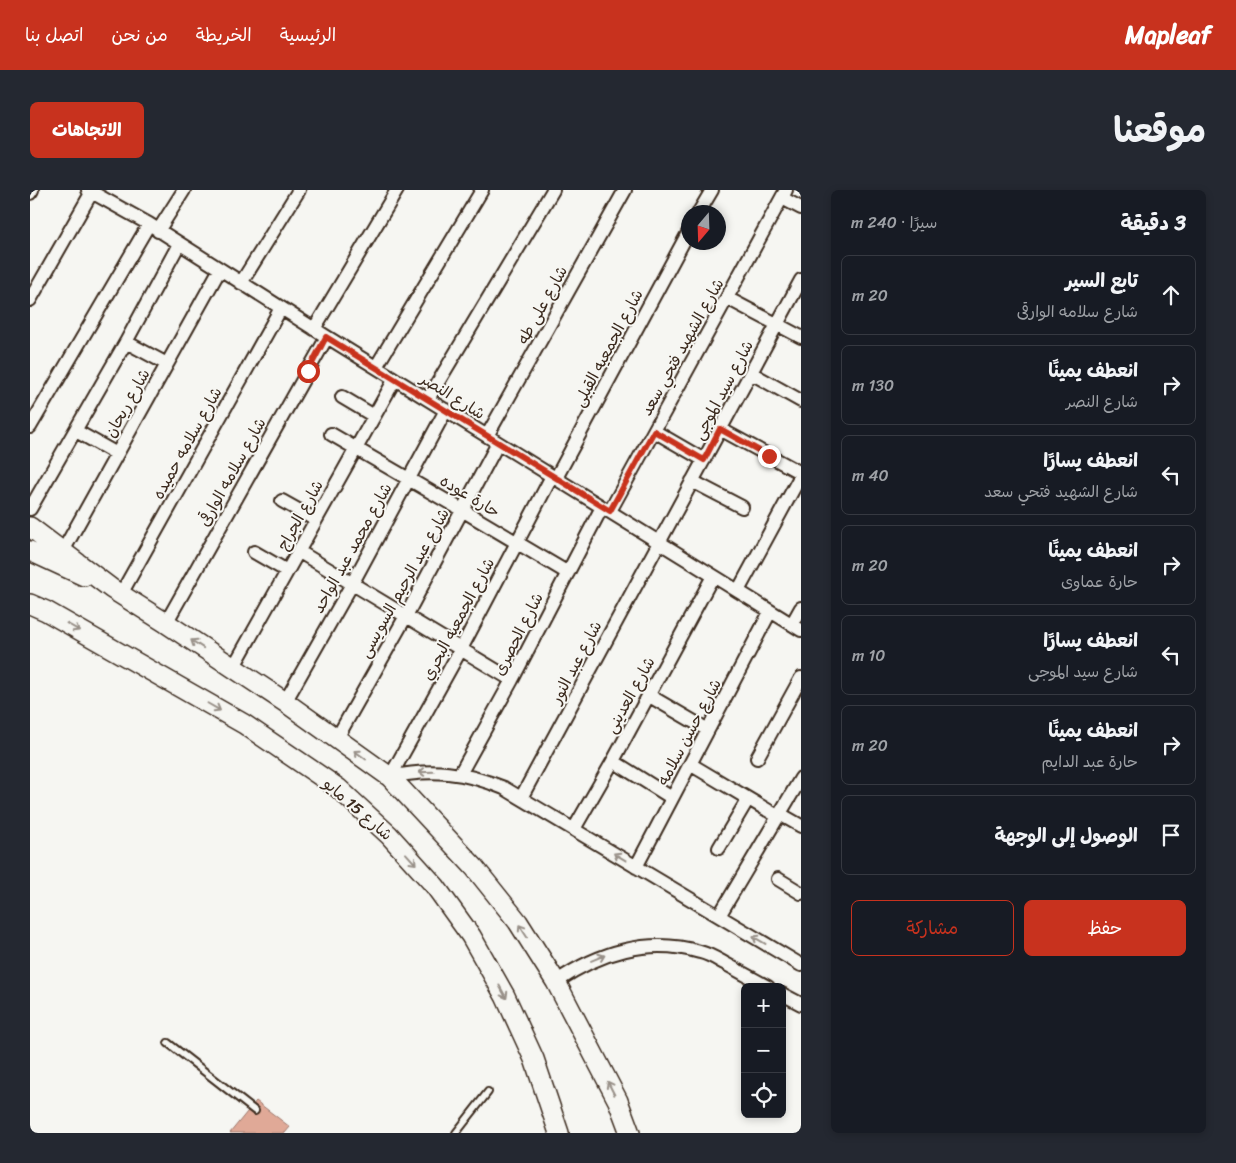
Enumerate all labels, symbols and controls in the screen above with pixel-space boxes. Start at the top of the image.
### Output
text: Mapleaf [1125,14,1211,56]
text: اتصل بنا [25,19,84,51]
text: من نحن [112,19,168,51]
text: الخريطة [196,19,252,51]
text: الرئيسية [280,19,336,51]
text: موقعنا [1113,99,1206,161]
button: الاتجاهات [30,102,144,158]
text: 3 دقيقة [1121,204,1186,242]
north arrow [681,205,726,250]
text: سيرًا · 240 m [851,208,937,237]
street label: شارع على طه [508,260,576,350]
text: تابع السير [1065,264,1138,297]
street label: شارع الشهيد فتحي سعد [632,273,732,421]
text: 20 m [852,281,888,310]
icon: ahead [1157,281,1185,309]
street label: شارع الجمعيه القبلى [565,284,651,412]
text: شارع سلامه الوارقى [1017,297,1138,326]
street label: شارع سيد الموجى [684,335,762,445]
text: انعطف يمينًا [1048,354,1138,387]
route start [297,360,320,383]
street label: شارع ريحان [96,363,158,443]
street label: شارع النصر [413,364,491,427]
text: 130 m [852,371,894,400]
icon: right [1157,371,1185,399]
street label: شارع سلامه حميده [144,381,230,505]
text: شارع النصر [1066,387,1138,416]
street label: شارع سلامه الوارقى [190,412,274,532]
text: انعطف يسارًا [1043,444,1138,477]
route end [758,445,781,468]
text: 40 m [852,461,889,490]
icon: left [1157,461,1185,489]
street label: حارة عوده [434,466,506,526]
street label: شارع الجراج [269,474,331,556]
street label: شارع محمد عبد الواحد [304,477,400,619]
text: شارع الشهيد فتحي سعد [984,477,1138,506]
street label: شارع عبد الرحيم السويسى [351,503,457,663]
text: انعطف يمينًا [1048,534,1138,567]
text: 20 m [852,551,888,580]
icon: right [1157,551,1185,579]
street label: شارع الجمعيه البحري [413,552,503,686]
text: حارة عماوى [1061,567,1138,596]
street label: شارع الحصرى [485,587,551,681]
street label: شارع عبد النور [541,615,610,711]
one-way arrow [65,622,80,632]
text: انعطف يسارًا [1043,624,1138,657]
one-way arrow [190,638,204,648]
text: 10 m [852,641,885,670]
icon: left [1157,641,1185,669]
street label: شارع العدينى [597,651,663,739]
text: شارع سيد الموجى [1028,657,1138,686]
street label: شارع حسن سلامه [649,673,729,791]
one-way arrow [207,702,222,712]
text: انعطف يمينًا [1048,714,1138,747]
text: 20 m [852,731,888,760]
icon: right [1157,731,1185,759]
text: حارة عبد الدايم [1041,747,1138,776]
one-way arrow [354,749,367,760]
one-way arrow [418,767,434,777]
street label: شارع 15 مايو [315,769,400,848]
text: الوصول إلى الوجهة [995,819,1138,852]
icon: arrive [1157,821,1185,849]
one-way arrow [613,851,627,861]
one-way arrow [405,853,417,866]
button: مشاركة [851,900,1014,956]
button: حفظ [1024,900,1186,956]
one-way arrow [518,925,528,939]
one-way arrow [753,934,767,944]
one-way arrow [590,953,605,963]
map controls [741,983,786,1118]
button: + [741,983,786,1028]
one-way arrow [498,985,508,1000]
button: − [741,1028,786,1073]
button: locate [741,1073,786,1118]
one-way arrow [606,1081,615,1096]

